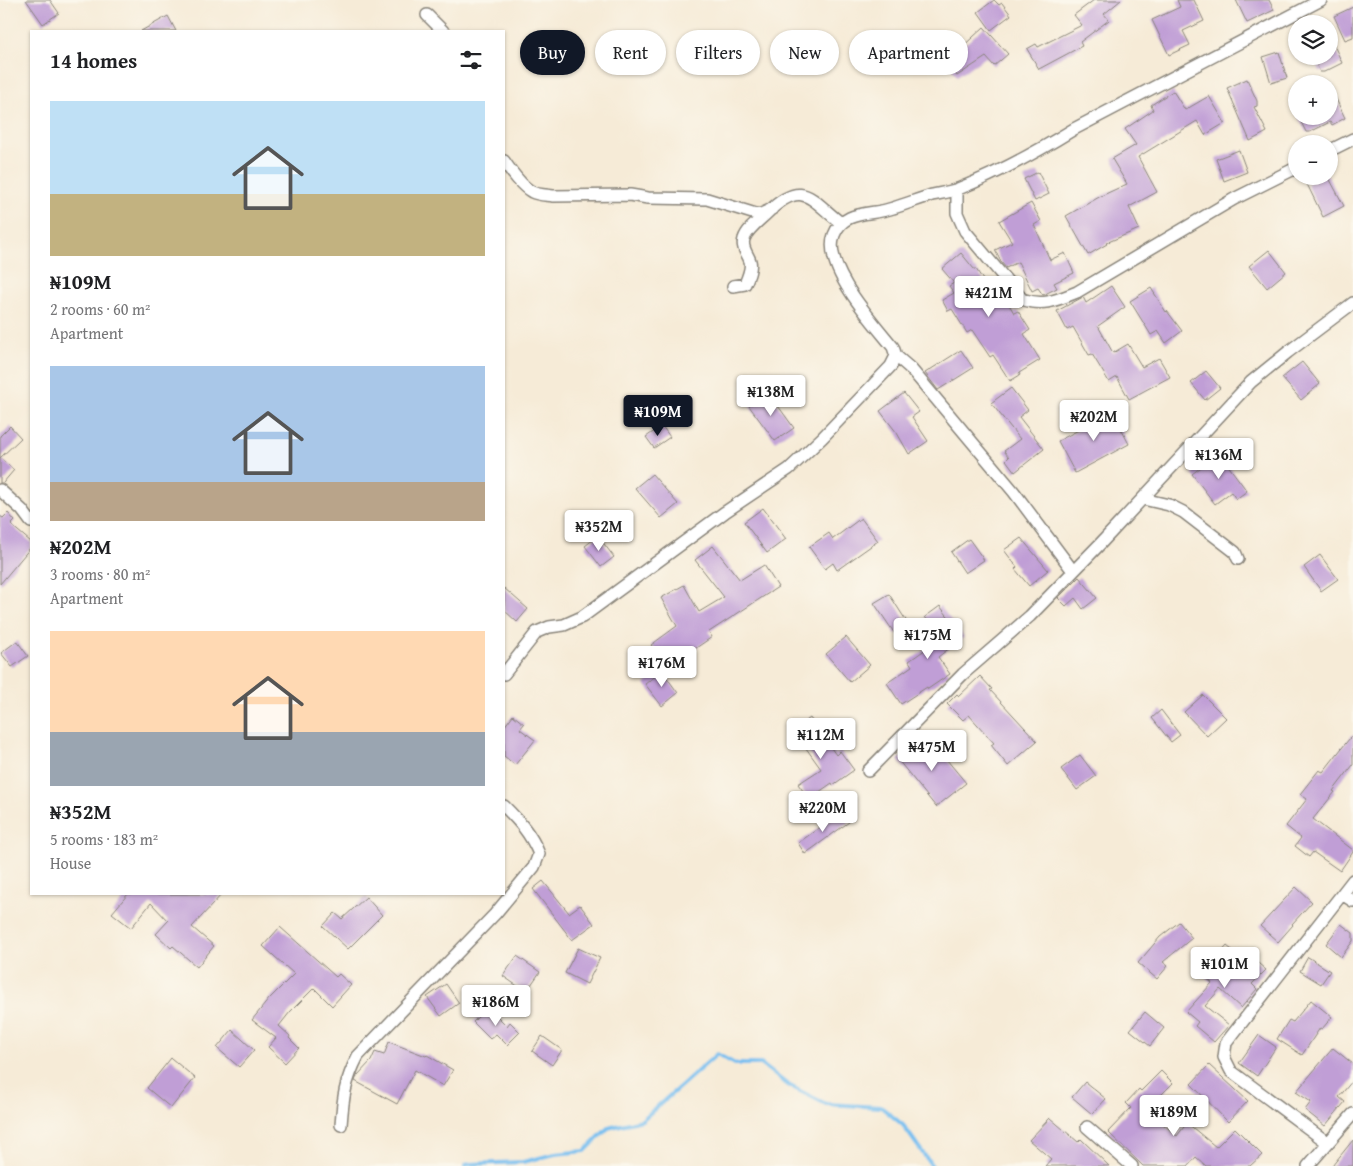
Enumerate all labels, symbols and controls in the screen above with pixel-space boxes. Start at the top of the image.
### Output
map controls [1288,15,1338,185]
button: layers [1288,15,1338,65]
chip: Buy [520,30,585,75]
chip: Rent [595,30,666,75]
chip: Filters [676,30,760,75]
chip: New [770,30,839,75]
chip: Apartment [849,30,968,75]
text: 14 homes [50,45,137,76]
icon: filters [457,46,485,74]
button: + [1288,75,1338,125]
icon: home [223,133,313,223]
button: − [1288,135,1338,185]
text: ₦109M [50,266,112,297]
pin: ₦421M [954,276,1024,318]
text: ₦421M [966,280,1012,304]
text: 2 rooms · 60 m² [50,297,150,321]
text: Apartment [50,321,123,345]
pin: ₦138M [736,374,806,417]
text: ₦138M [748,379,794,403]
pin: ₦109M [623,394,693,437]
icon: home [223,398,313,488]
text: ₦109M [635,399,681,423]
pin: ₦202M [1059,400,1129,442]
text: ₦202M [1071,404,1117,428]
pin: ₦136M [1184,438,1254,480]
text: ₦136M [1196,442,1242,466]
pin: ₦352M [564,510,634,552]
text: ₦352M [576,514,622,538]
text: ₦202M [50,531,112,562]
text: 3 rooms · 80 m² [50,562,150,586]
text: Apartment [50,586,123,610]
pin: ₦175M [893,618,963,660]
text: ₦175M [905,622,951,646]
pin: ₦176M [627,646,697,688]
text: ₦176M [639,650,685,674]
icon: home [223,663,313,753]
pin: ₦112M [786,718,856,760]
text: ₦112M [798,722,844,746]
pin: ₦475M [897,730,967,772]
text: ₦475M [909,734,955,758]
pin: ₦220M [788,790,858,833]
text: ₦220M [800,795,846,819]
text: ₦352M [50,796,112,827]
text: 5 rooms · 183 m² [50,827,158,851]
text: House [50,851,91,875]
pin: ₦101M [1190,946,1260,989]
text: ₦101M [1202,951,1248,975]
pin: ₦186M [461,984,531,1027]
text: ₦186M [473,989,519,1013]
pin: ₦189M [1139,1094,1209,1137]
text: ₦189M [1151,1099,1197,1123]

